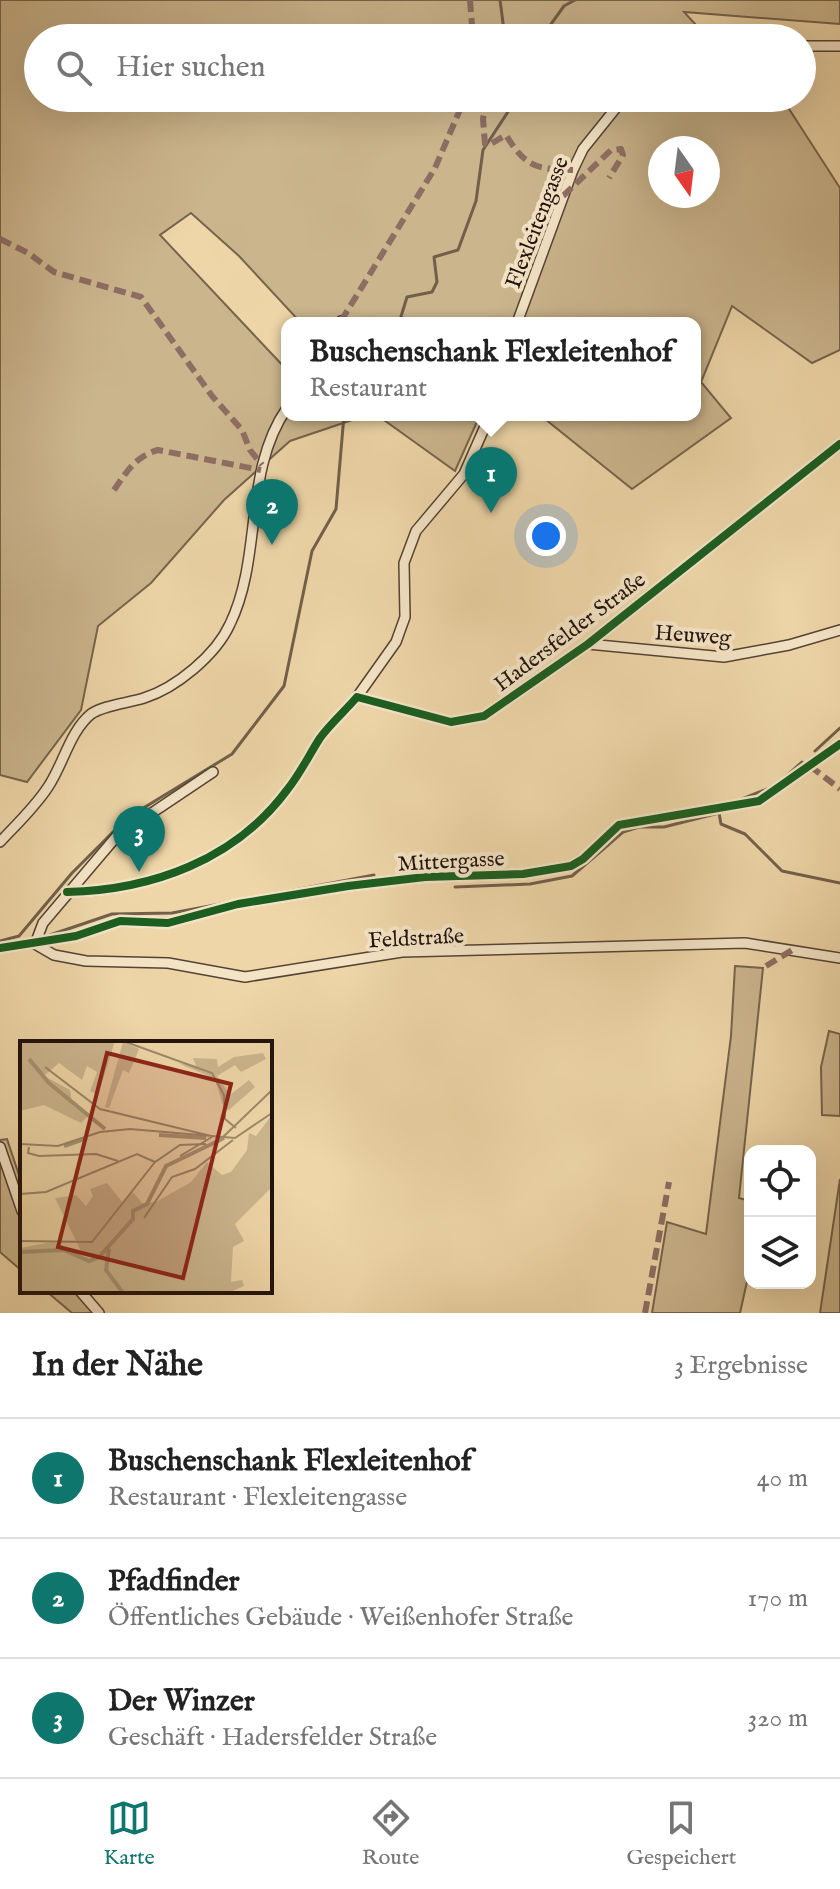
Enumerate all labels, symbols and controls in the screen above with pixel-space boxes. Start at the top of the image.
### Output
search box [24,24,816,112]
icon: search [52,46,96,90]
text: Hier suchen [116,49,266,87]
north arrow [648,136,720,208]
street label: Flexleitengasse [500,153,576,293]
popup [281,317,701,421]
text: Buschenschank Flexleitenhof [309,334,673,372]
text: Restaurant [309,372,427,405]
pin: 1 [465,447,517,513]
pin: 2 [246,479,298,545]
your location [526,516,566,556]
street label: Hadersfelder Straße [489,566,652,699]
street label: Heuweg [654,619,733,653]
pin: 3 [113,806,165,872]
street label: Mittergasse [397,845,505,879]
street label: Feldstraße [367,923,465,955]
inset map [20,1041,272,1293]
map controls [744,1145,816,1289]
button: locate [744,1145,816,1217]
button: layers [744,1217,816,1289]
text: In der Nähe [32,1344,203,1387]
text: 3 Ergebnisse [674,1349,808,1382]
text: Buschenschank Flexleitenhof [108,1443,472,1481]
text: 1 [53,1462,63,1495]
text: 40 m [757,1462,808,1495]
text: Restaurant · Flexleitengasse [108,1481,407,1514]
text: Pfadfinder [108,1563,239,1601]
text: 2 [52,1582,64,1615]
text: 170 m [748,1582,808,1615]
text: Öffentliches Gebäude · Weißenhofer Straße [108,1601,574,1634]
text: Der Winzer [108,1683,255,1721]
text: 3 [53,1702,63,1735]
text: 320 m [748,1702,808,1735]
text: Geschäft · Hadersfelder Straße [108,1721,437,1754]
tab: Karte [104,1796,155,1872]
tab: Route [362,1796,419,1872]
tab: Gespeichert [626,1796,736,1872]

